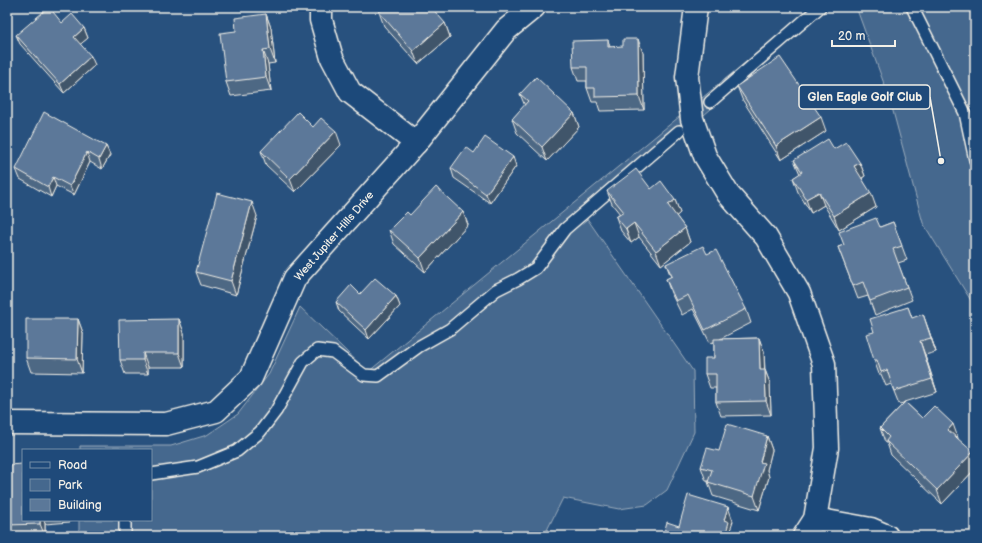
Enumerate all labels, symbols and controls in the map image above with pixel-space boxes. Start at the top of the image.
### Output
scale bar [832,22,895,48]
text: 20 m [838,29,865,44]
callout: Glen Eagle Golf Club [799,85,930,109]
text: Glen Eagle Golf Club [808,90,922,105]
street label: West Jupiter Hills Drive [292,188,377,283]
legend [22,449,152,521]
text: Road [58,458,87,473]
text: Park [58,478,82,493]
text: Building [58,498,102,513]

